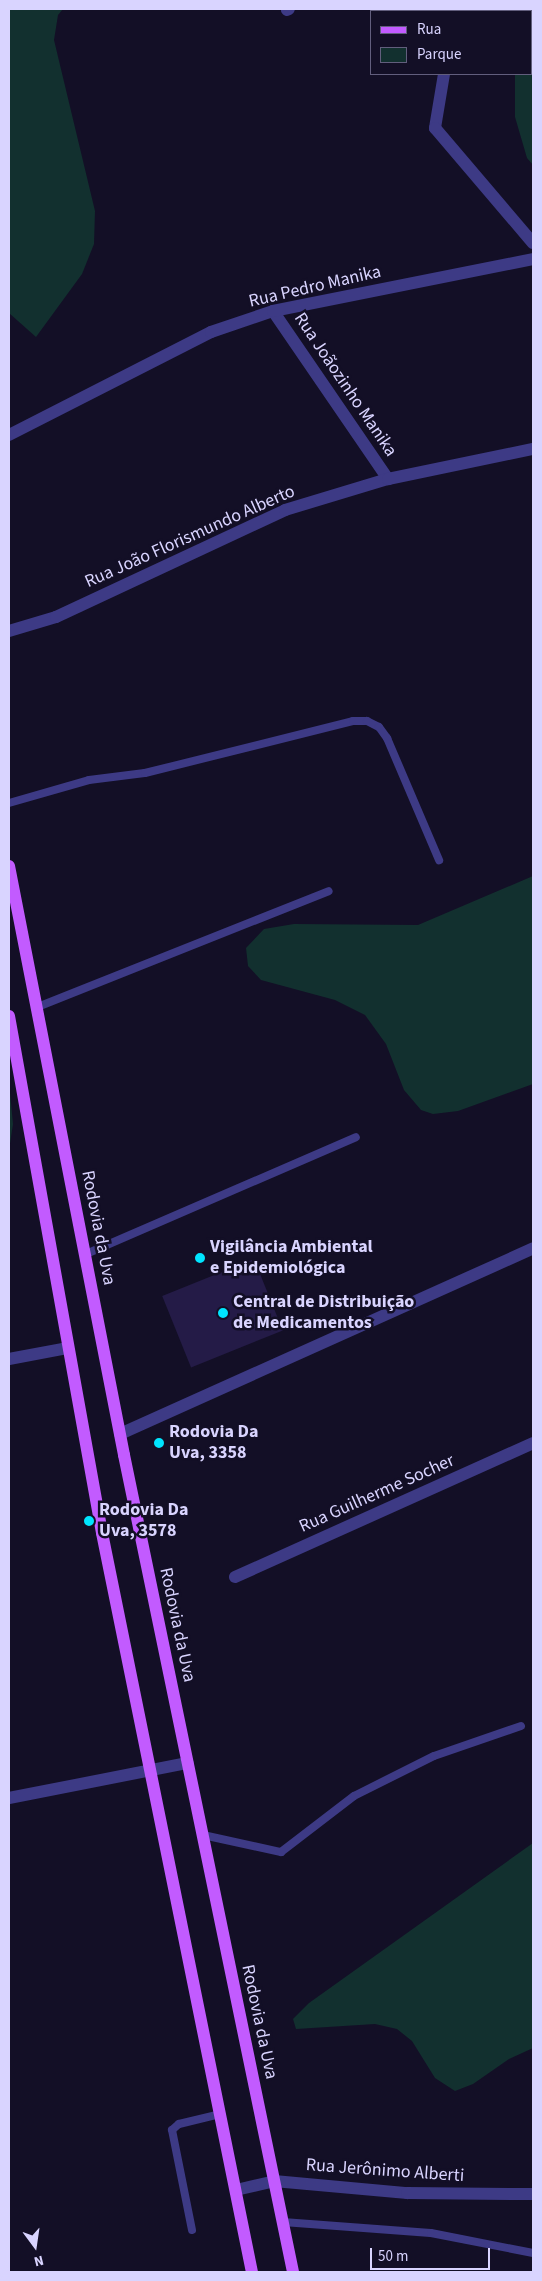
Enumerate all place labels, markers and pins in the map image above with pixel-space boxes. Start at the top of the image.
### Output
place label: Vigilância Ambiental e Epidemiológica [210,1237,373,1280]
marker: Vigilância Ambiental e Epidemiológica [194,1252,206,1264]
place label: Central de Distribuição de Medicamentos [233,1292,414,1335]
marker: Central de Distribuição de Medicamentos [217,1307,229,1319]
place label: Rodovia Da Uva, 3358 [169,1422,258,1465]
marker: Rodovia Da Uva, 3358 [153,1437,165,1449]
place label: Rodovia Da Uva, 3578 [99,1500,188,1542]
marker: Rodovia Da Uva, 3578 [83,1515,95,1527]

